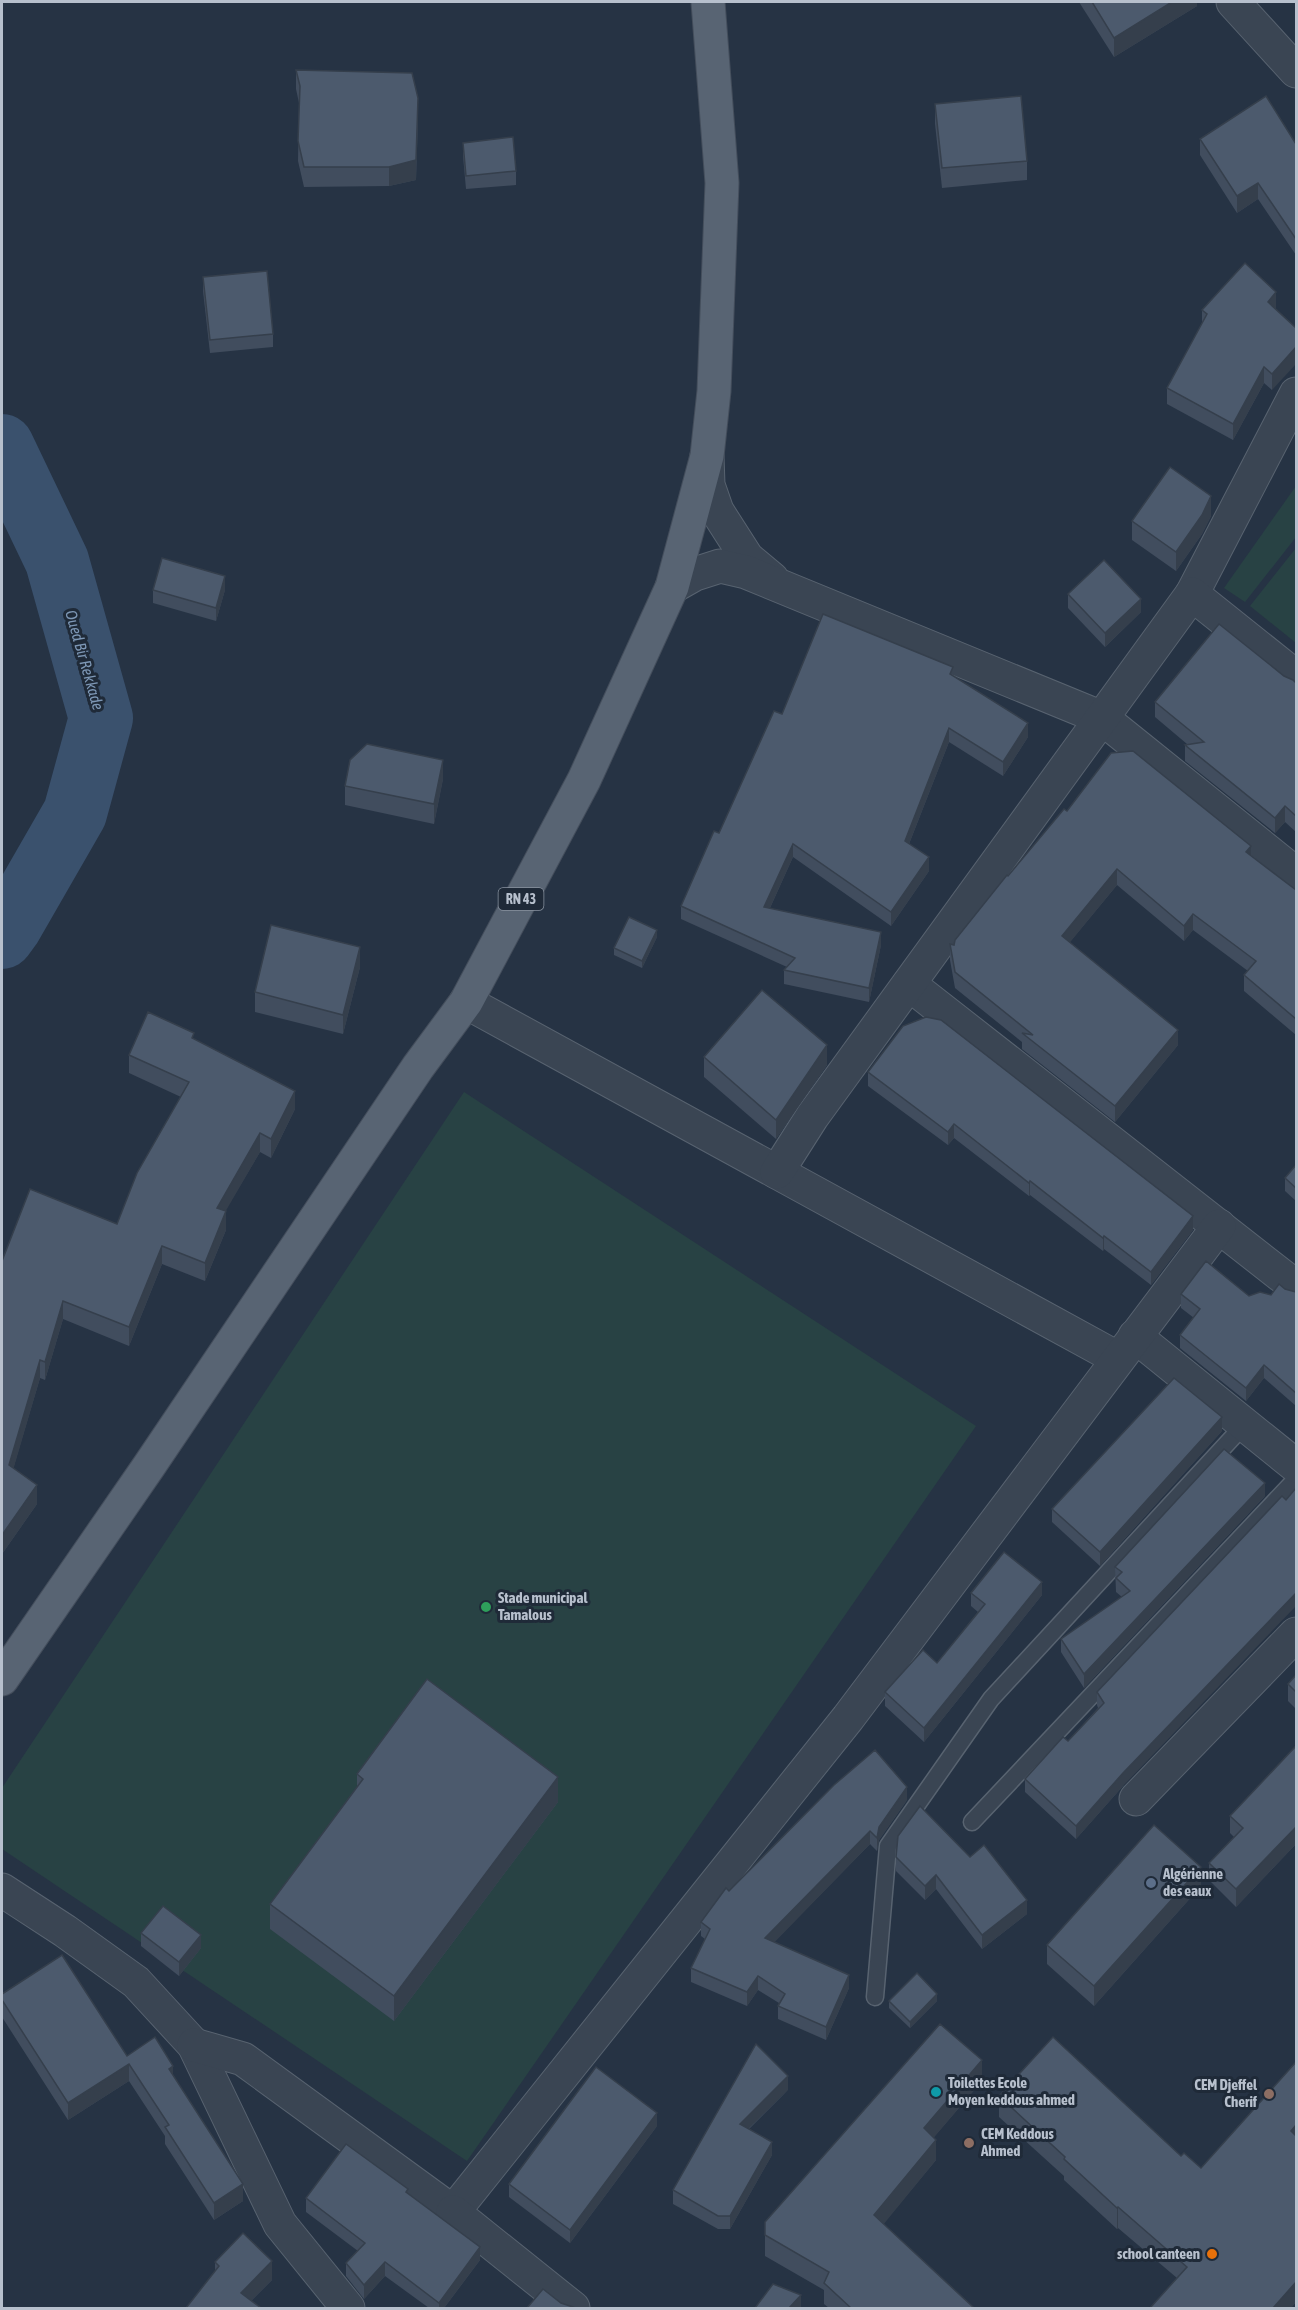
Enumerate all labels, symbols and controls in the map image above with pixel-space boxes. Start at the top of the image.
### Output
water label: Oued Bir Rekkade [62,608,108,712]
road number: RN 43 [498,888,544,910]
place label: Stade municipal Tamalous [498,1589,588,1623]
marker: Stade municipal Tamalous [479,1600,493,1614]
place label: Algérienne des eaux [1162,1865,1223,1899]
marker: Algérienne des eaux [1144,1876,1158,1890]
place label: Toilettes Ecole Moyen keddous ahmed [948,2074,1075,2108]
place label: CEM Djeffel Cherif [1194,2076,1258,2110]
marker: Toilettes Ecole Moyen keddous ahmed [929,2085,943,2099]
marker: CEM Djeffel Cherif [1262,2087,1276,2101]
place label: CEM Keddous Ahmed [980,2125,1055,2159]
marker: CEM Keddous Ahmed [962,2136,976,2150]
place label: school canteen [1117,2245,1200,2262]
marker: school canteen [1205,2247,1219,2261]

